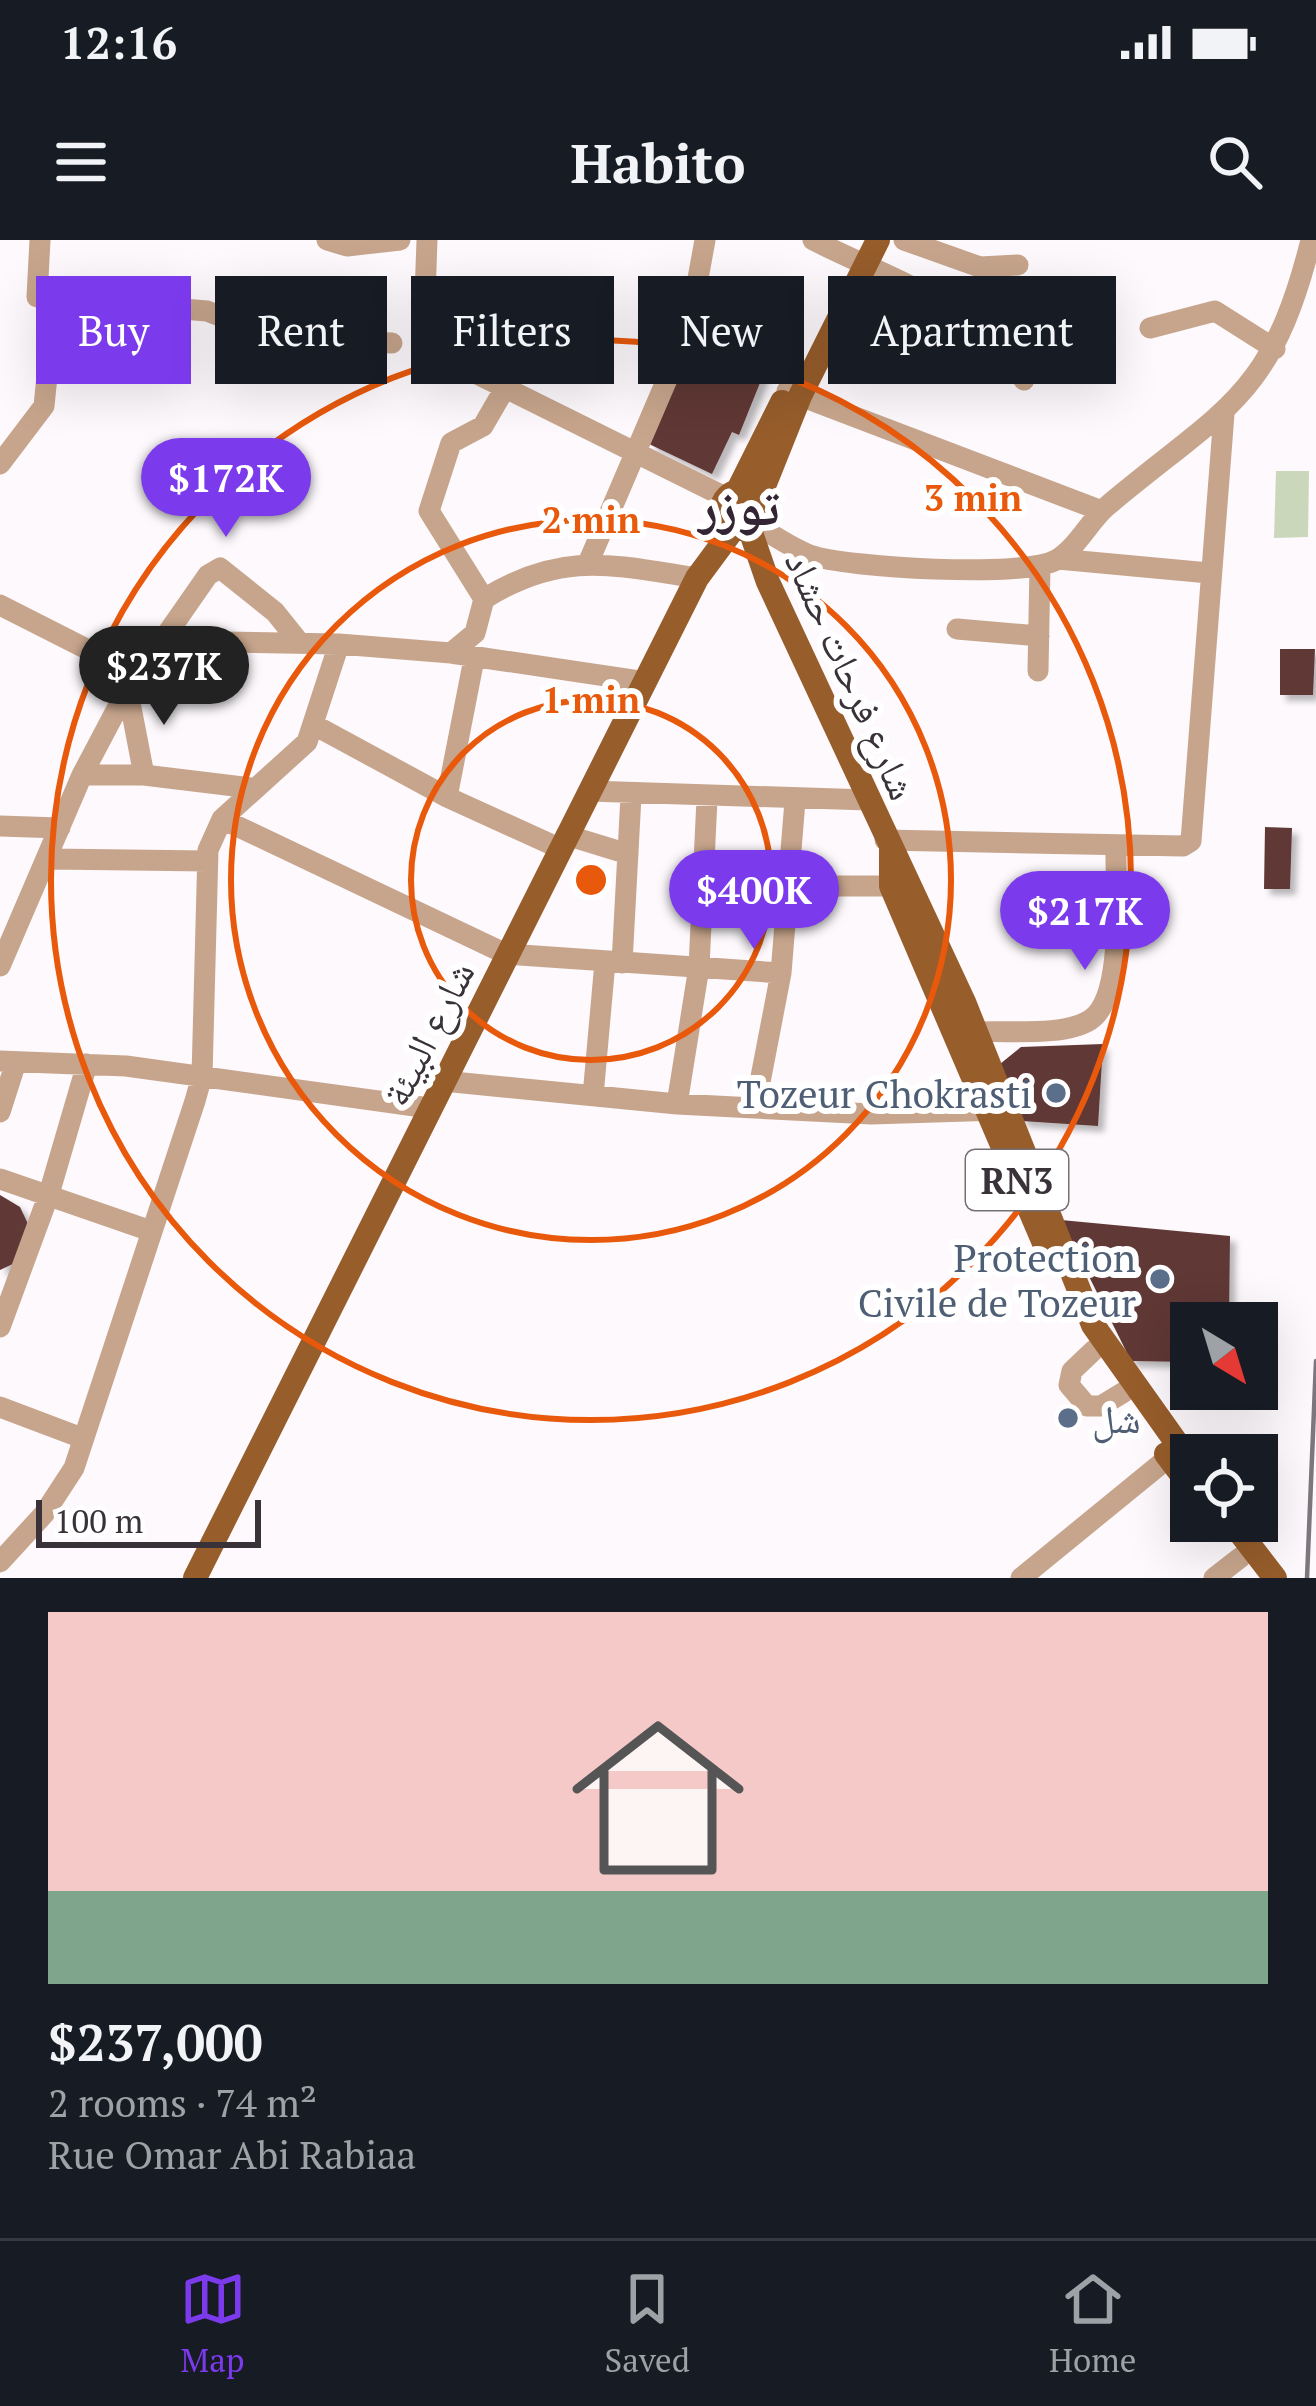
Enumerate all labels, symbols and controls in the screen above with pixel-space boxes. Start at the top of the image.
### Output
text: 12:16 [60,12,177,72]
text: Habito [571,127,745,198]
icon: menu [48,129,114,195]
icon: search [1202,129,1268,195]
chip: Buy [36,276,191,384]
chip: Rent [215,276,387,384]
chip: Filters [411,276,614,384]
chip: New [638,276,804,384]
chip: Apartment [828,276,1116,384]
pin: $172K [142,438,310,540]
text: $172K [168,451,284,503]
district label: توزر [697,472,780,540]
text: 3 min [924,474,1022,521]
text: 2 min [542,496,640,543]
street label: شارع فرحات حشاد [774,543,930,807]
pin: $237K [80,626,248,728]
text: $237K [106,639,222,691]
text: 1 min [542,676,640,723]
pin: $400K [670,850,838,952]
centre of rings [570,859,612,901]
text: $400K [696,863,812,915]
pin: $217K [1001,871,1169,973]
text: $217K [1027,884,1143,936]
street label: شارع البيئة [369,952,485,1114]
place label: Tozeur Chokrasti [737,1067,1032,1119]
marker: Tozeur Chokrasti [1043,1080,1069,1106]
road number: RN3 [966,1150,1068,1210]
place label: Protection Civile de Tozeur [858,1231,1136,1328]
marker: Protection Civile de Tozeur [1147,1266,1173,1292]
north arrow [1170,1302,1278,1410]
map controls [1170,1302,1278,1542]
place label: شل [1092,1392,1141,1444]
marker: شل [1055,1405,1081,1431]
button: locate [1170,1434,1278,1542]
scale bar [36,1494,261,1547]
text: 100 m [54,1499,143,1542]
icon: home [550,1690,766,1906]
text: $237,000 [48,2008,263,2076]
text: 2 rooms · 74 m² [48,2076,317,2128]
text: Rue Omar Abi Rabiaa [48,2128,416,2180]
tab: Map [180,2266,246,2381]
tab: Saved [605,2266,690,2381]
tab: Home [1049,2266,1136,2381]

